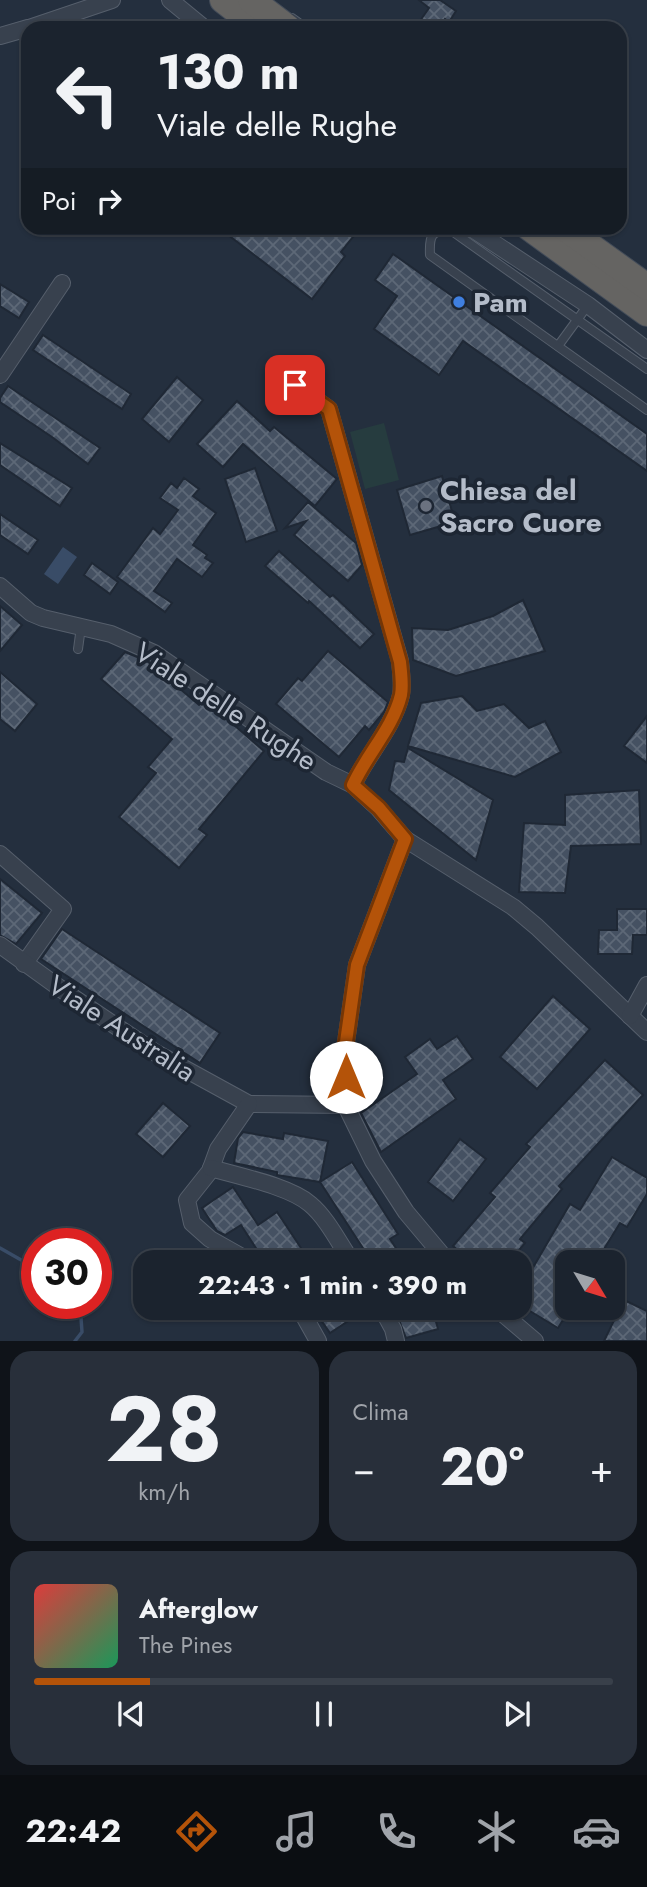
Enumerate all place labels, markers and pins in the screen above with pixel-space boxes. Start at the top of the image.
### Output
place label: Pam [473,282,528,323]
marker: Pam [451,294,467,310]
pin [265,355,325,415]
place label: Chiesa del Sacro Cuore [440,470,602,543]
marker: Chiesa del Sacro Cuore [418,498,434,514]

